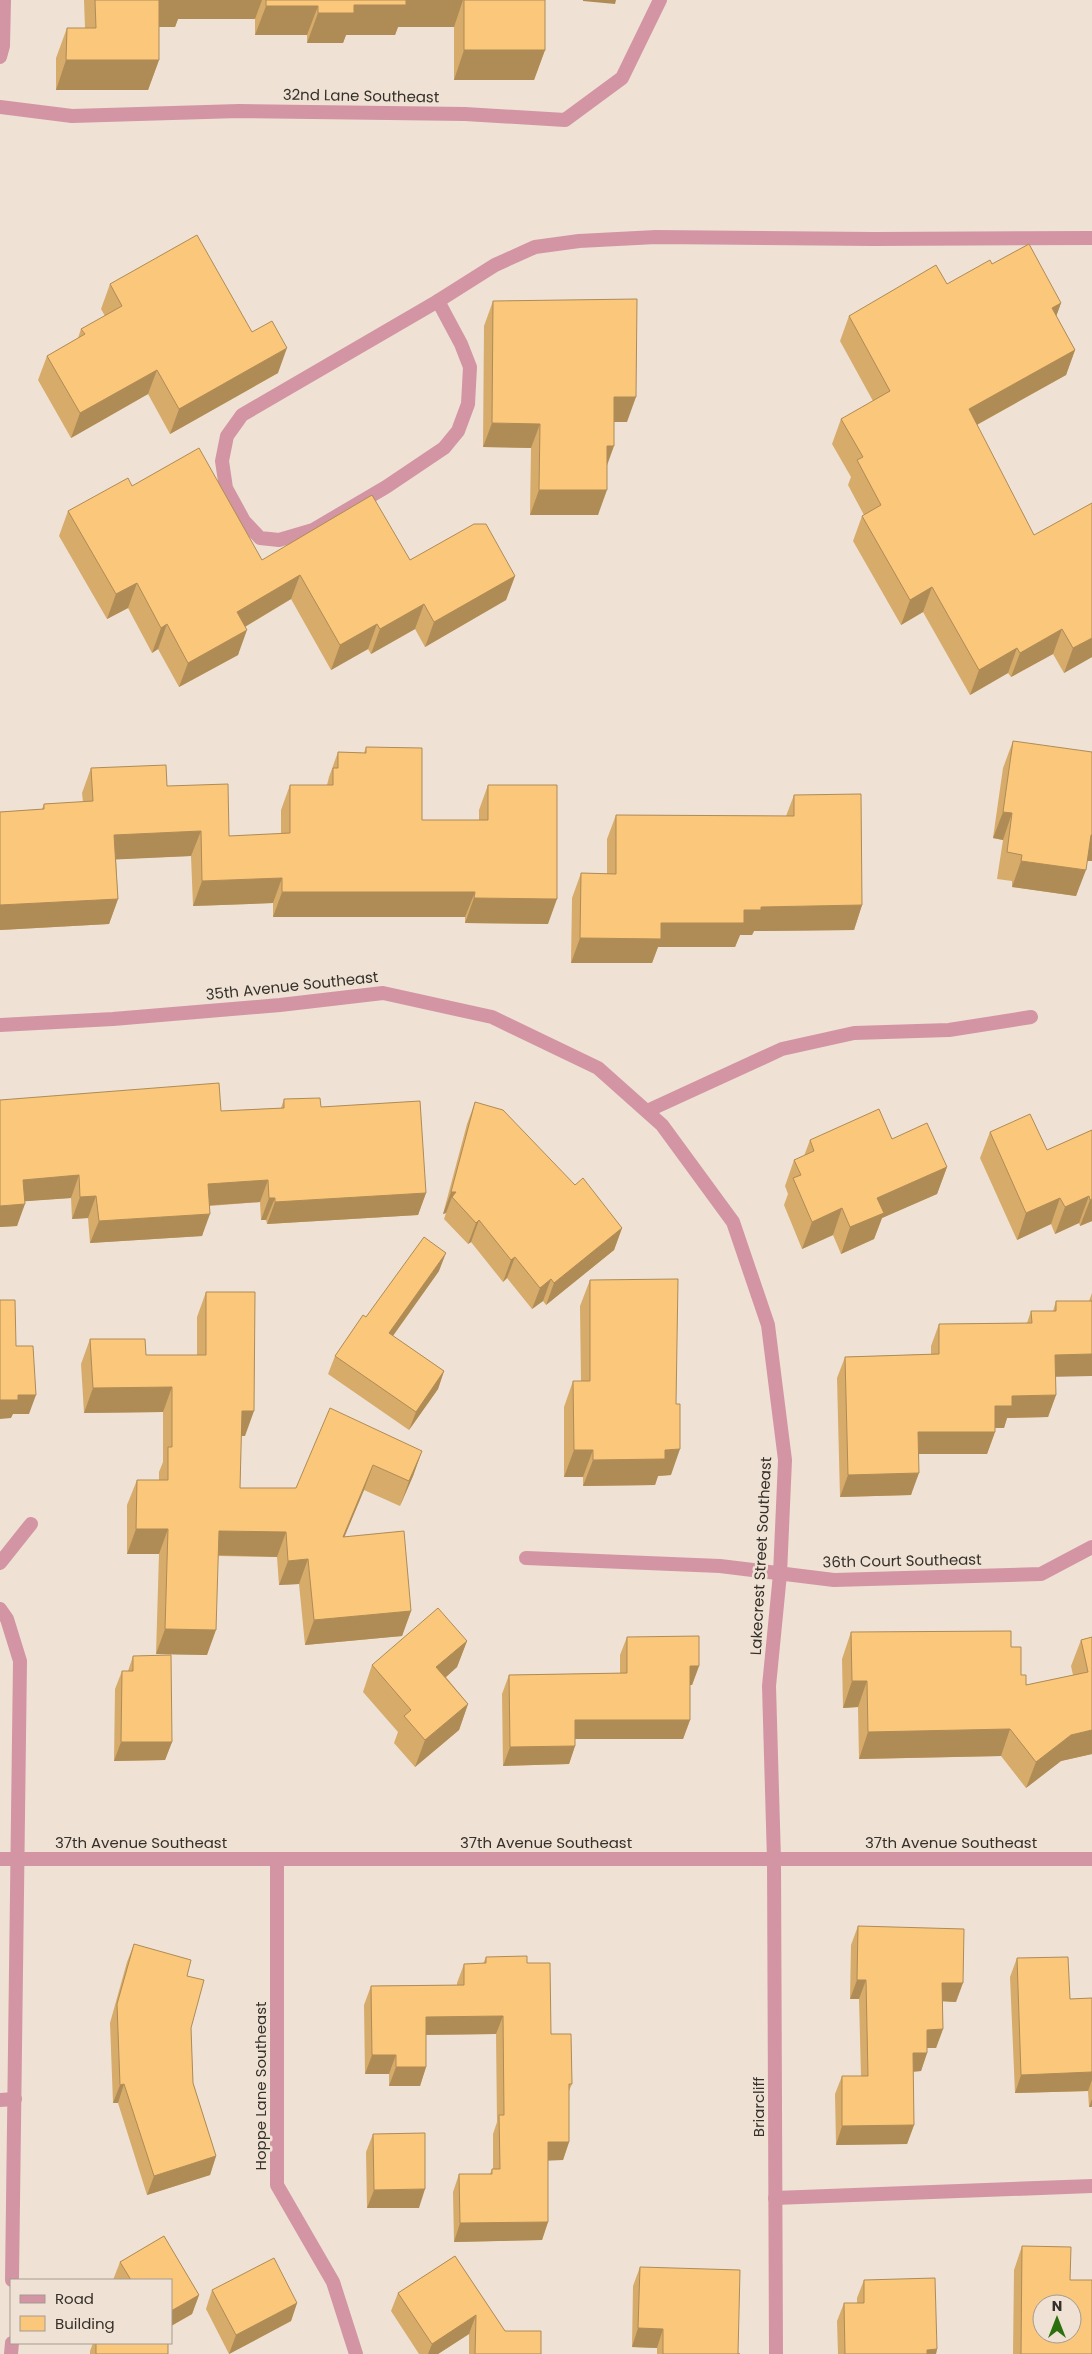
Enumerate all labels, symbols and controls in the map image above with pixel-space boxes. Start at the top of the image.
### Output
street label: 32nd Lane Southeast [283,84,439,107]
street label: 35th Avenue Southeast [205,966,379,1005]
street label: Lakecrest Street Southeast [745,1456,776,1656]
street label: 36th Court Southeast [822,1549,982,1572]
street label: 37th Avenue Southeast [55,1832,227,1853]
street label: 37th Avenue Southeast [460,1832,632,1853]
street label: 37th Avenue Southeast [865,1832,1037,1853]
street label: Hoppe Lane Southeast [250,2002,271,2170]
street label: Briarcliff [748,2077,769,2137]
legend [10,2279,172,2344]
text: Road [55,2288,94,2309]
north arrow [1032,2294,1082,2344]
text: N [1052,2296,1062,2316]
text: Building [55,2313,115,2334]

